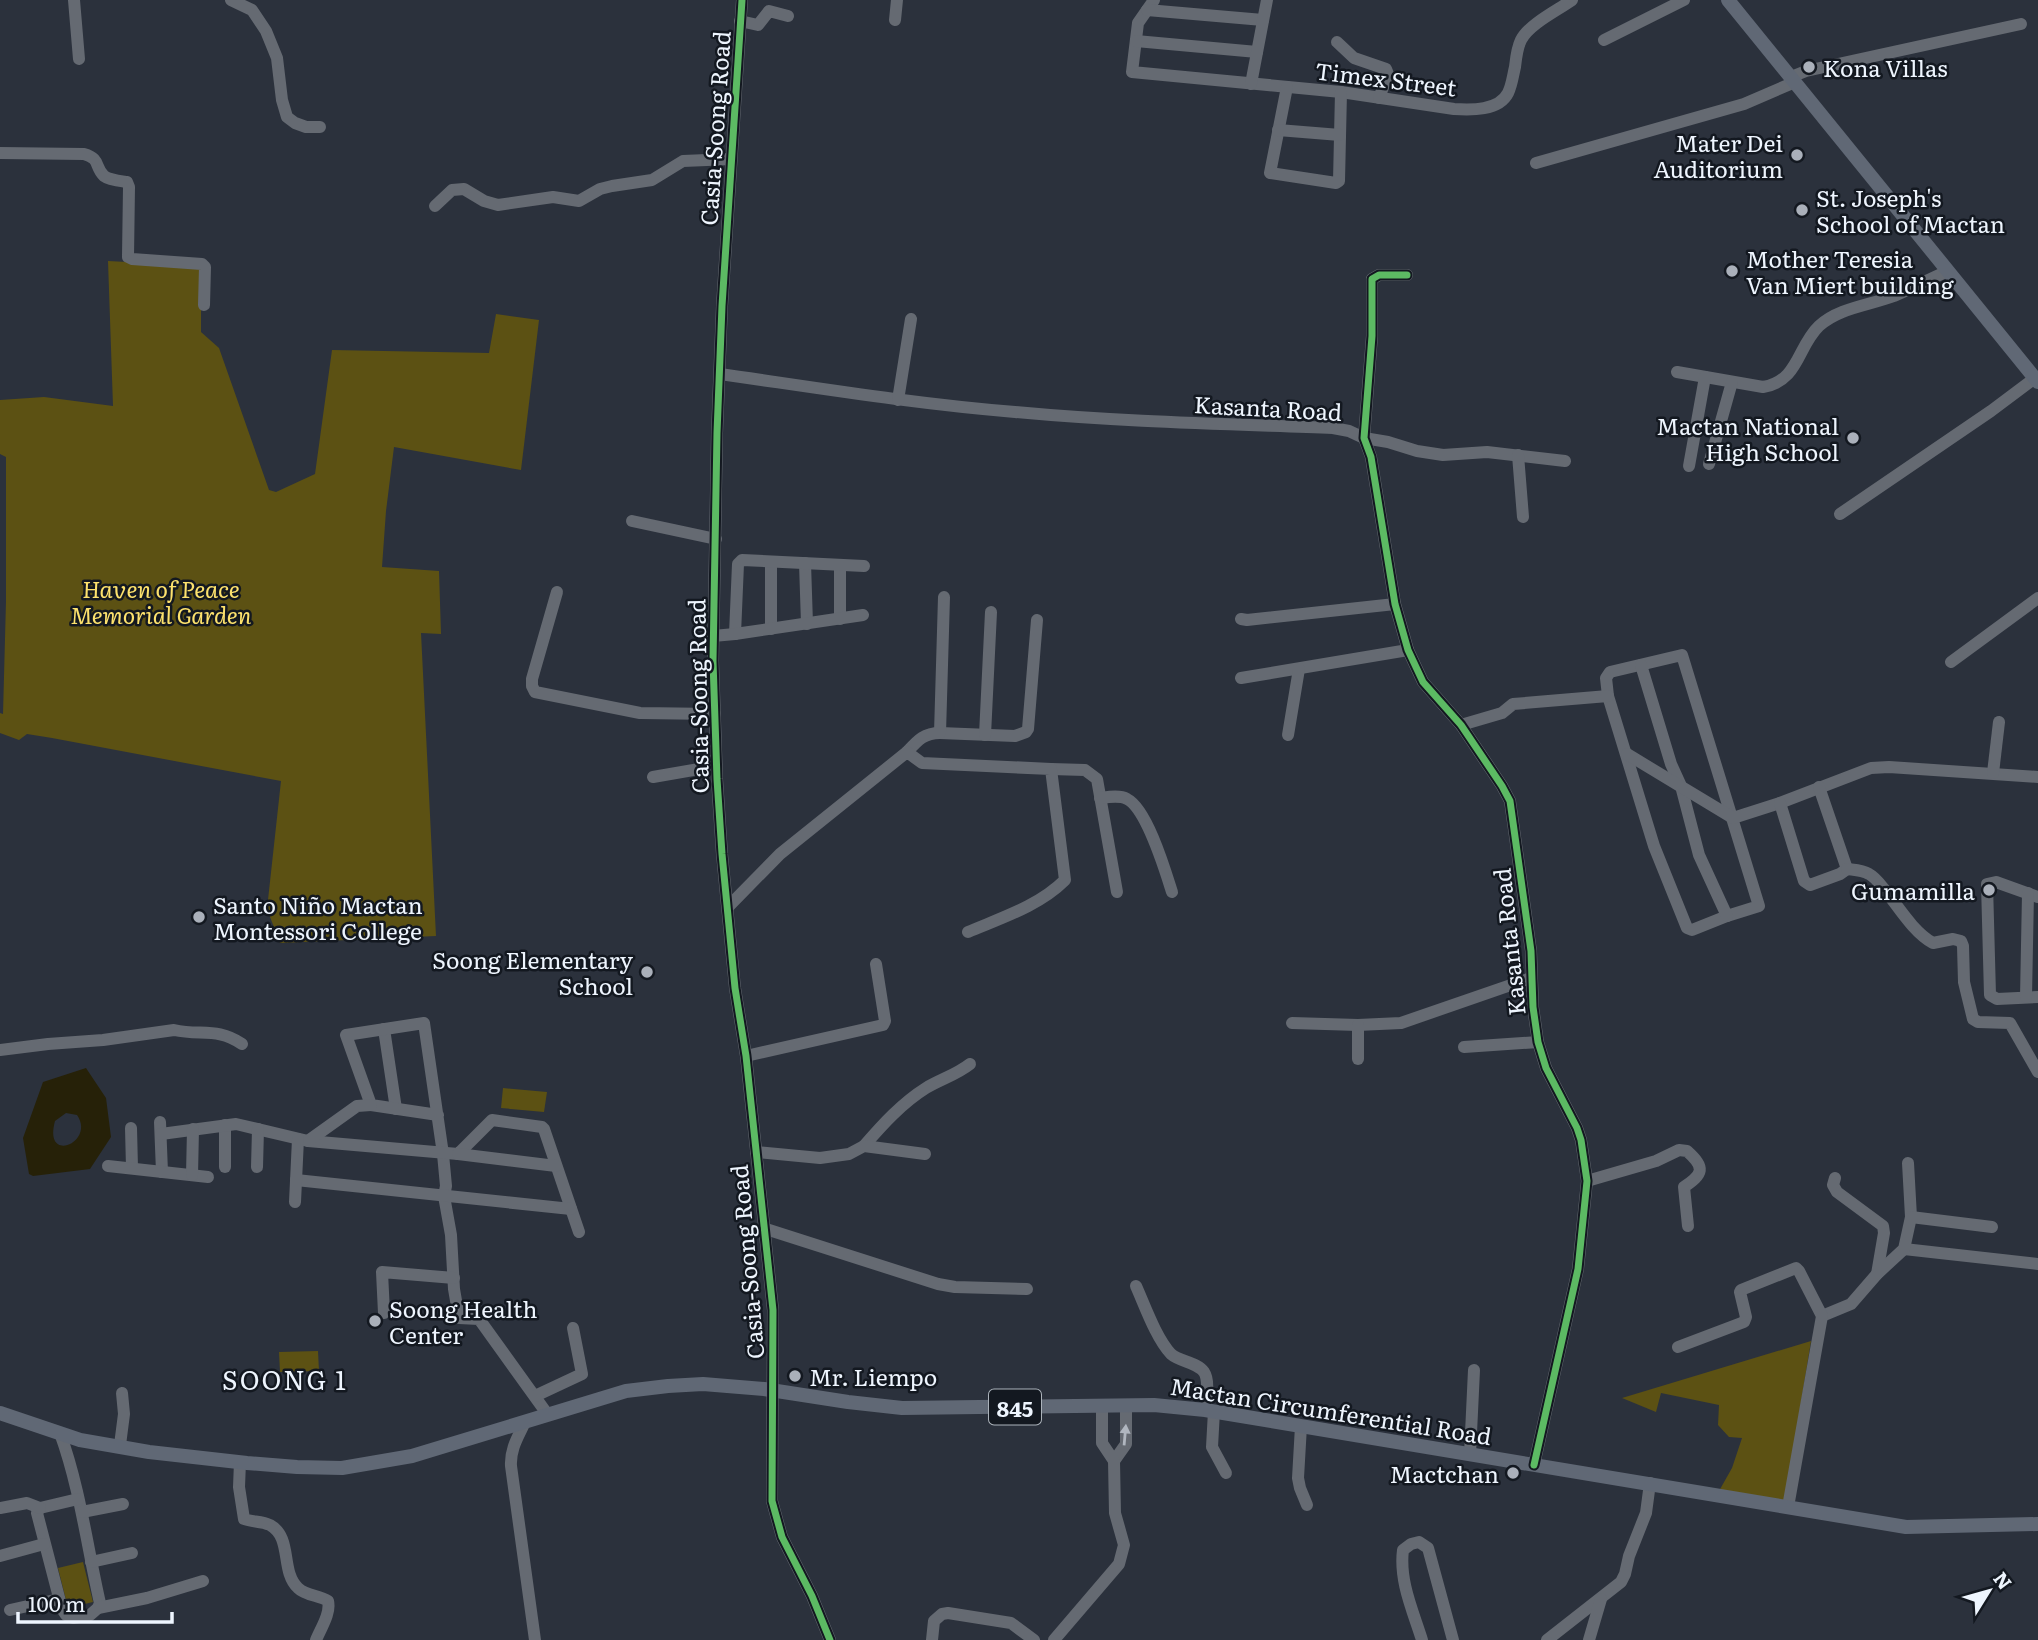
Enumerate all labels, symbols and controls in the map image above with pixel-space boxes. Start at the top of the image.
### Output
street label: Casia-Soong Road [690,30,738,226]
place label: Kona Villas [1823,50,1948,84]
street label: Timex Street [1313,52,1459,104]
marker: Kona Villas [1801,59,1817,75]
place label: Mater Dei Auditorium [1654,125,1783,185]
marker: Mater Dei Auditorium [1789,147,1805,163]
place label: St. Joseph's School of Mactan [1816,180,2005,240]
marker: St. Joseph's School of Mactan [1794,202,1810,218]
place label: Mother Teresia Van Miert building [1746,241,1954,301]
marker: Mother Teresia Van Miert building [1724,263,1740,279]
street label: Kasanta Road [1193,386,1343,428]
place label: Mactan National High School [1656,408,1839,468]
marker: Mactan National High School [1845,430,1861,446]
park label: Haven of Peace Memorial Garden [70,571,252,631]
street label: Casia-Soong Road [678,598,716,794]
street label: Kasanta Road [1483,867,1533,1017]
place label: Gumamilla [1851,873,1976,907]
marker: Gumamilla [1981,882,1997,898]
place label: Santo Niño Mactan Montessori College [213,887,423,947]
marker: Santo Niño Mactan Montessori College [191,909,207,925]
place label: Soong Elementary School [432,942,634,1002]
marker: Soong Elementary School [639,964,655,980]
street label: Casia-Soong Road [721,1163,771,1361]
place label: Soong Health Center [389,1291,538,1351]
marker: Soong Health Center [367,1313,383,1329]
district label: SOONG 1 [222,1359,348,1398]
place label: Mr. Liempo [809,1359,937,1393]
marker: Mr. Liempo [787,1368,803,1384]
street label: Mactan Circumferential Road [1168,1368,1494,1452]
road number: 845 [989,1390,1041,1424]
one-way arrow [1120,1424,1131,1446]
place label: Mactchan [1390,1456,1499,1490]
marker: Mactchan [1505,1465,1521,1481]
north arrow [1954,1556,2024,1626]
text: N [1987,1565,2019,1595]
scale bar [18,1580,172,1624]
text: 100 m [28,1587,85,1618]

